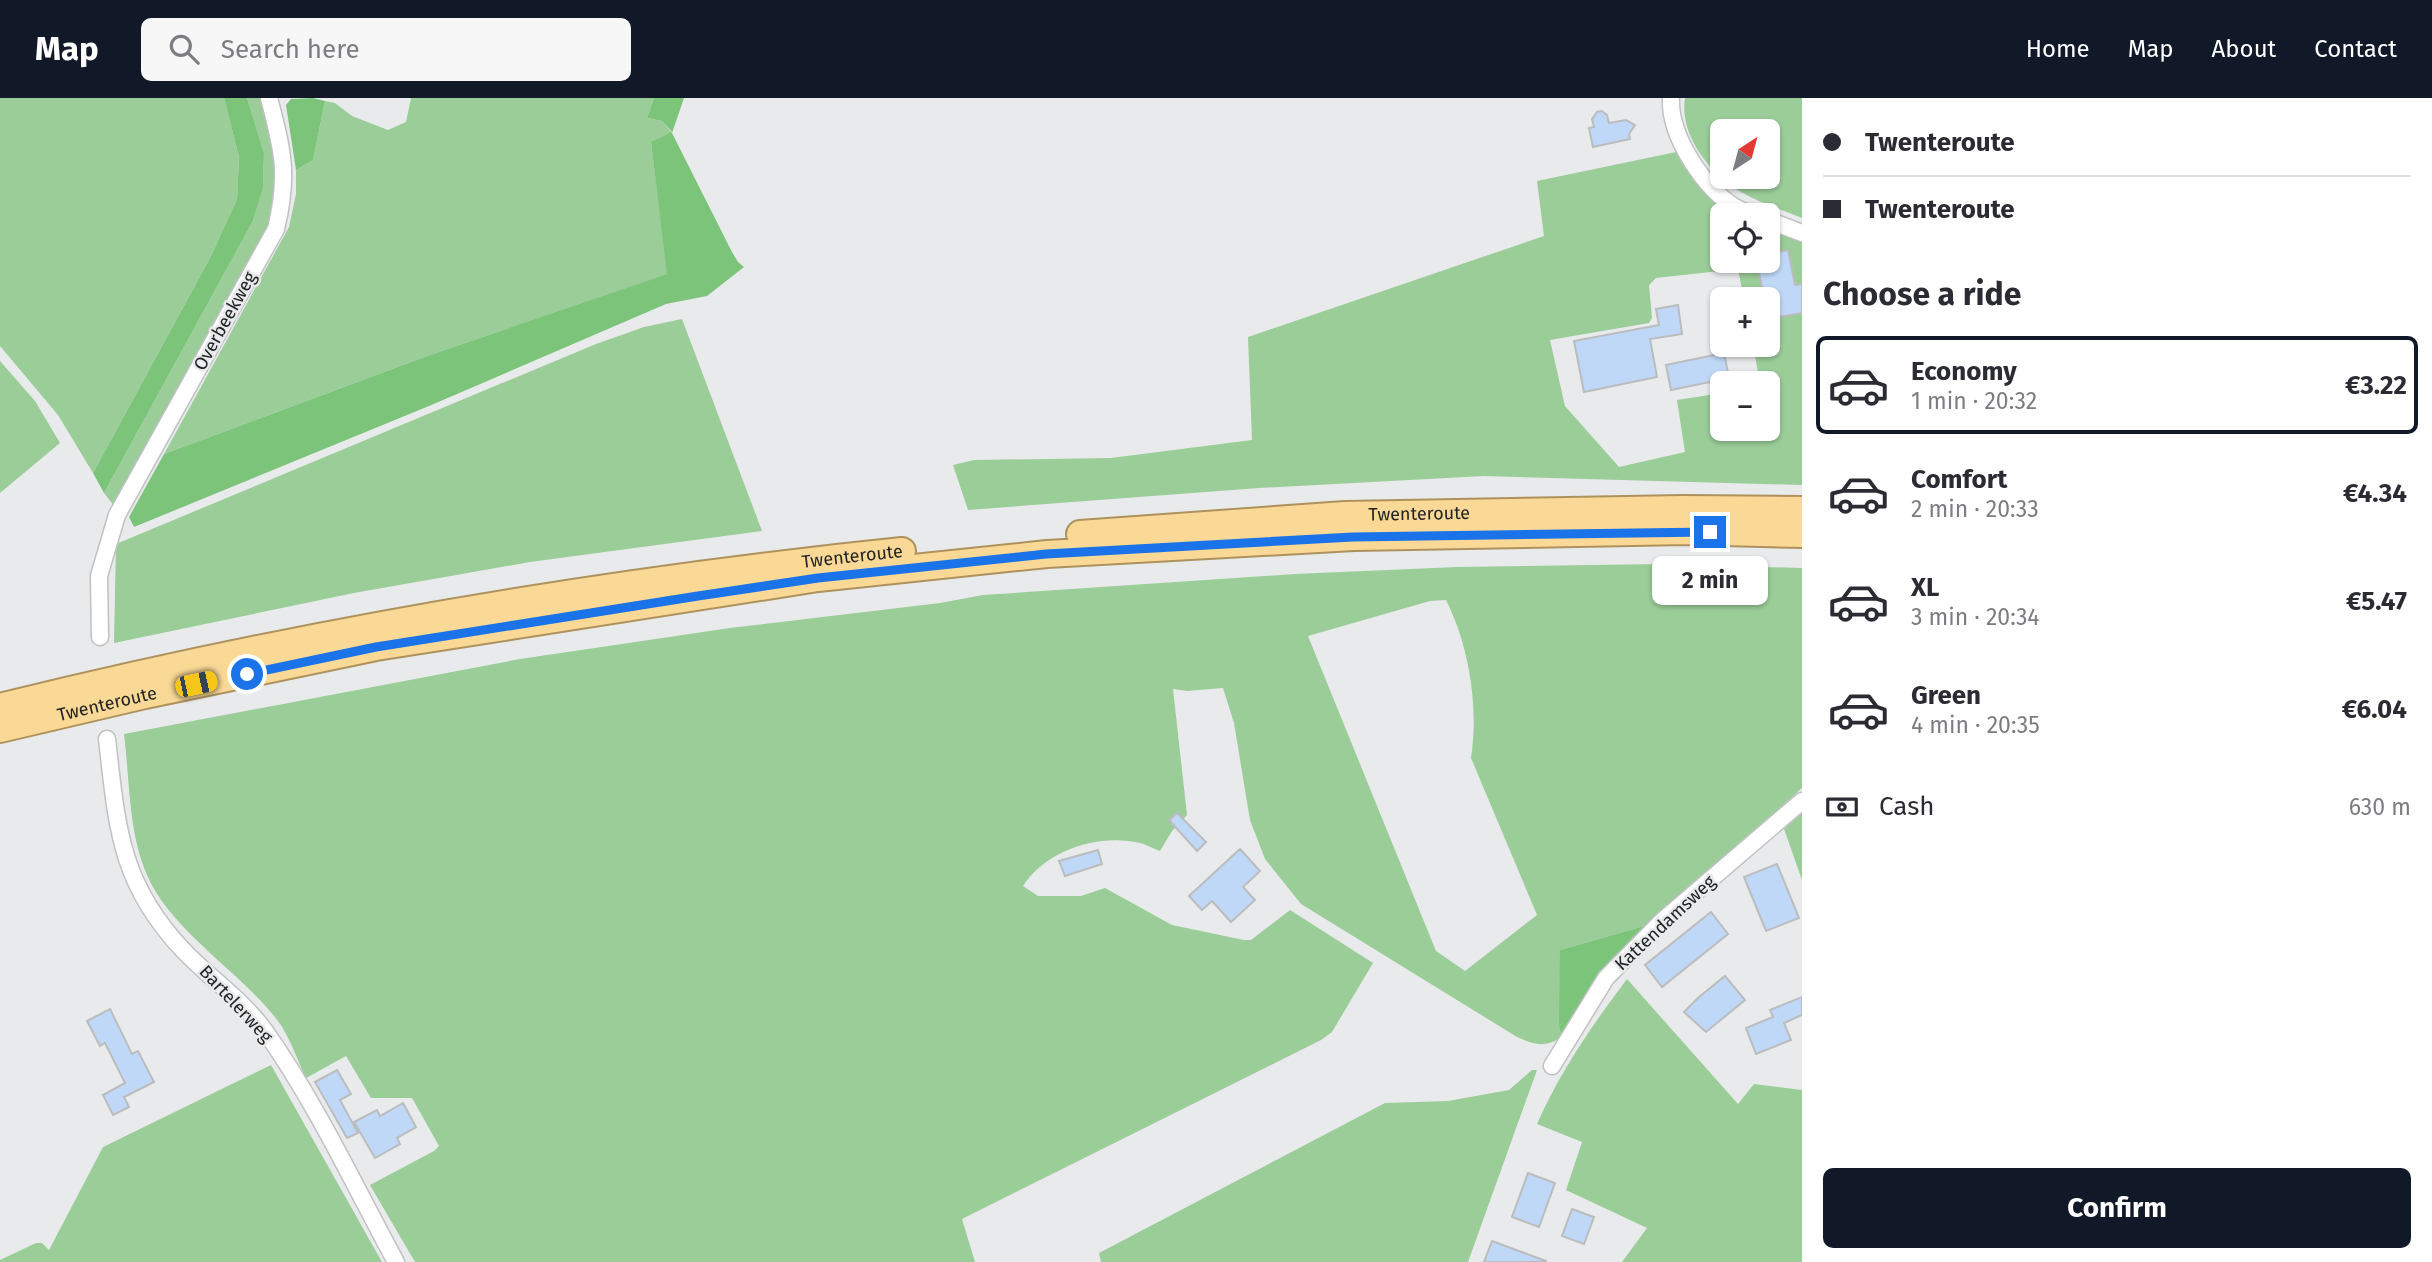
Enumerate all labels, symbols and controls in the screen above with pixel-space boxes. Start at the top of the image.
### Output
search box [141,18,631,81]
text: Map [35,29,99,69]
icon: search [165,30,203,68]
text: Search here [221,34,360,65]
text: Home [2026,35,2090,63]
text: Map [2128,35,2174,63]
text: About [2212,35,2276,63]
text: Contact [2314,35,2397,63]
north arrow [1710,119,1780,189]
map controls [1710,119,1780,441]
text: Twenteroute [1865,127,2015,158]
text: Twenteroute [1865,194,2015,225]
button: locate [1710,203,1780,273]
street label: Overbeekweg [189,267,261,374]
text: Choose a ride [1823,275,2021,313]
button: + [1710,287,1780,357]
icon: car [1827,354,1890,417]
text: Economy [1911,356,2017,387]
text: €3.22 [2345,370,2407,401]
button: − [1710,371,1780,441]
text: 1 min · 20:32 [1911,387,2037,415]
icon: car [1827,462,1890,525]
text: Comfort [1911,464,2007,495]
text: €4.34 [2343,478,2407,509]
text: 2 min · 20:33 [1911,495,2039,523]
street label: Twenteroute [1368,502,1470,526]
route end [1694,516,1726,548]
street label: Twenteroute [800,540,904,573]
callout: 2 min [1652,556,1768,606]
text: 2 min [1682,566,1738,594]
icon: car [1827,570,1890,633]
text: XL [1911,572,1939,603]
text: €5.47 [2346,586,2407,617]
text: 3 min · 20:34 [1911,603,2040,631]
route start [231,658,263,690]
car [174,669,219,699]
icon: car [1827,678,1890,741]
text: Green [1911,680,1981,711]
street label: Twenteroute [55,682,159,726]
text: €6.04 [2342,694,2407,725]
text: 4 min · 20:35 [1911,711,2040,739]
icon: cash [1823,788,1861,826]
text: Cash [1879,791,1935,822]
text: 630 m [2349,793,2411,821]
street label: Kattendamsweg [1610,870,1720,975]
street label: Bartelerweg [195,961,278,1048]
button: Confirm [1823,1168,2411,1248]

